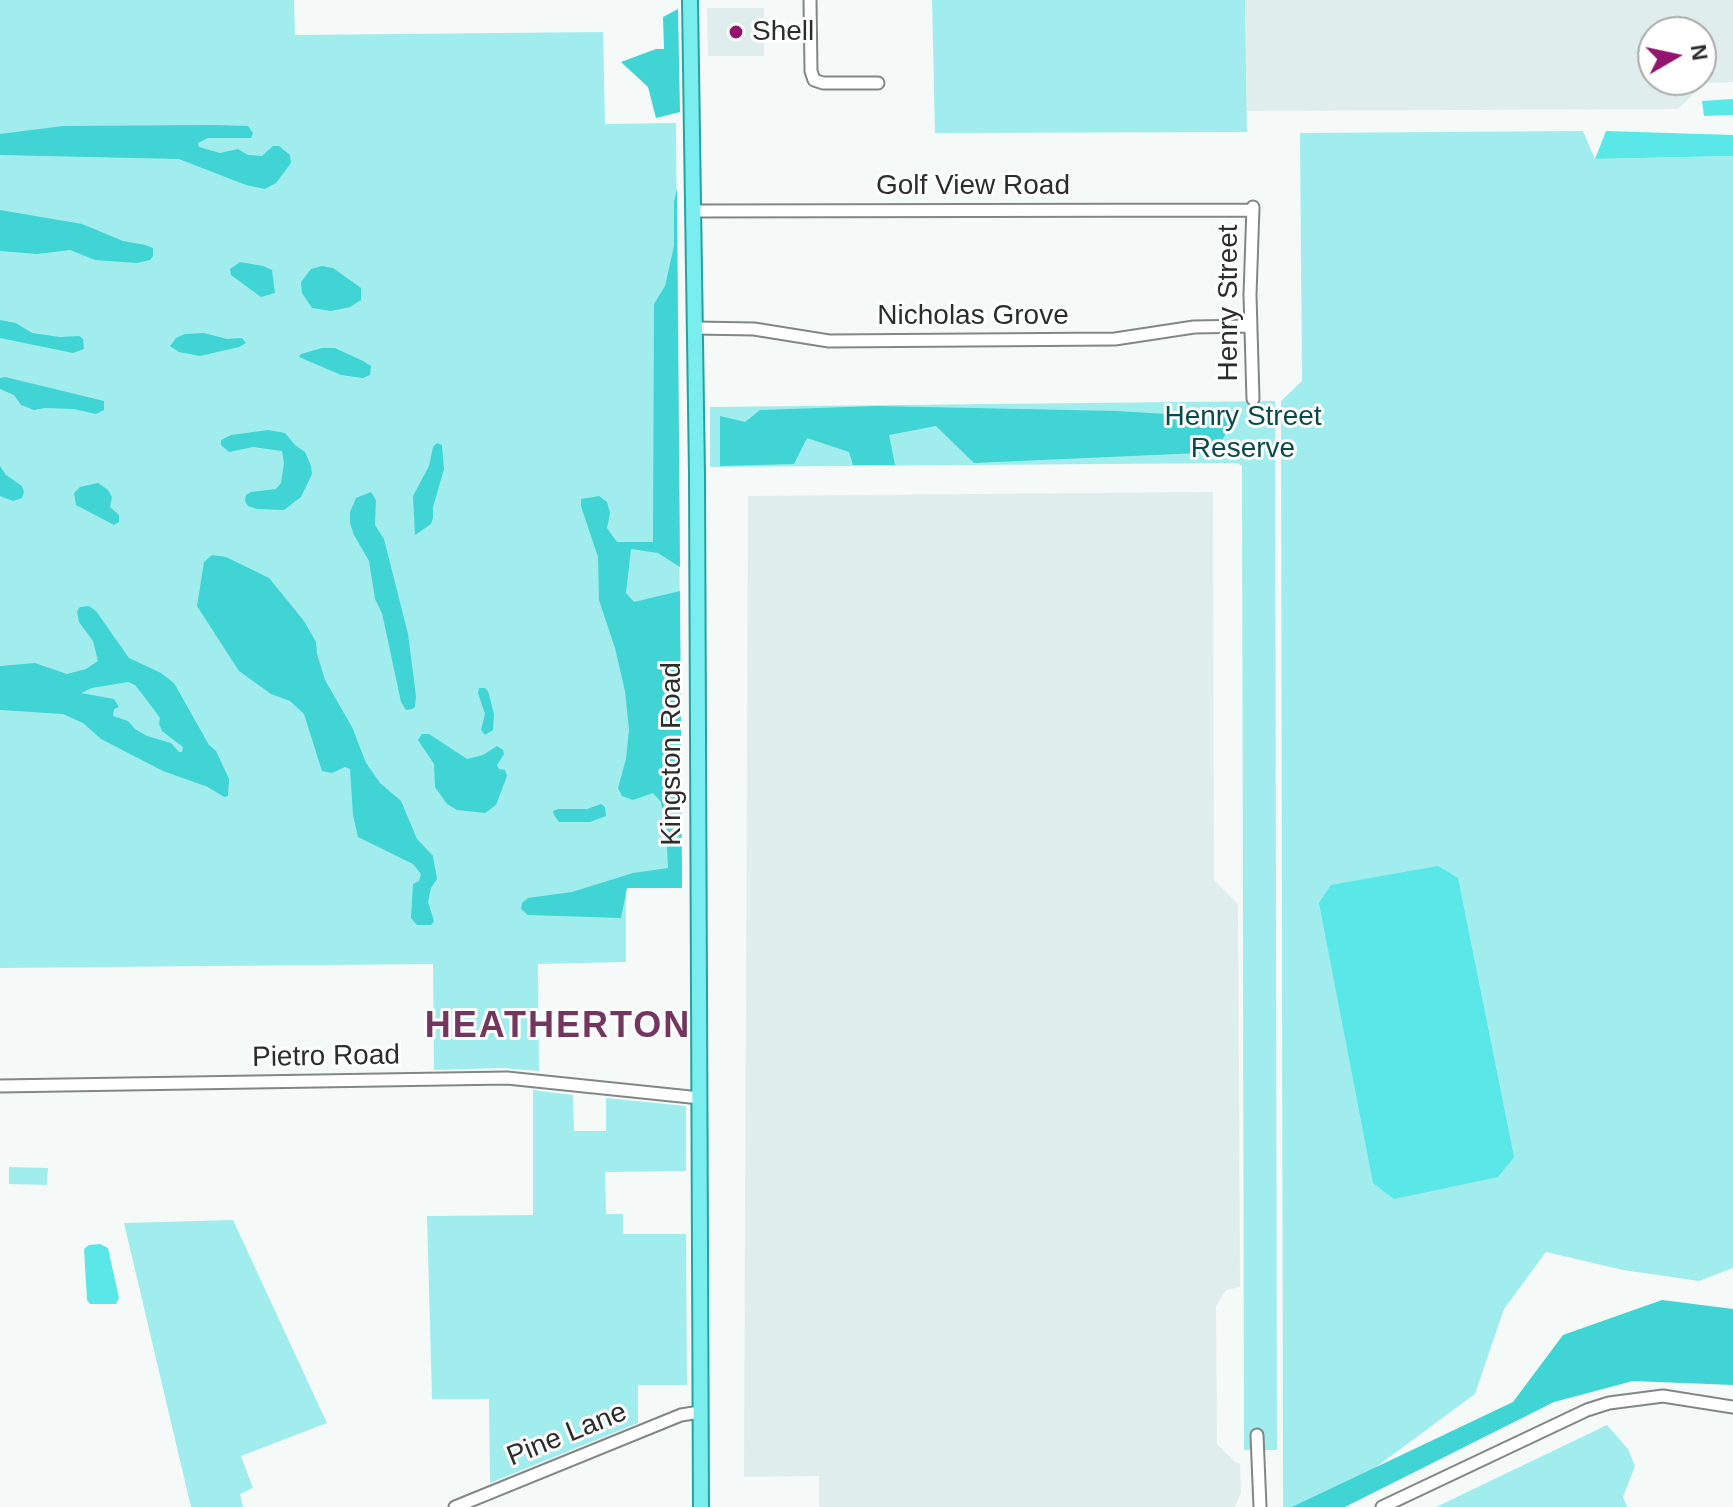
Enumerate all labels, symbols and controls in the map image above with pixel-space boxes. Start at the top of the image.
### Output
place label: Shell [752,15,814,49]
north arrow [1637,16,1717,96]
marker: Shell [727,23,745,41]
text: N [1686,43,1713,62]
street label: Golf View Road [876,169,1070,203]
street label: Henry Street [1212,224,1246,382]
street label: Nicholas Grove [877,299,1069,333]
park label: Henry Street Reserve [1164,400,1322,466]
street label: Kingston Road [655,662,689,846]
district label: HEATHERTON [425,1005,691,1049]
street label: Pietro Road [252,1039,400,1075]
street label: Pine Lane [502,1396,632,1474]

